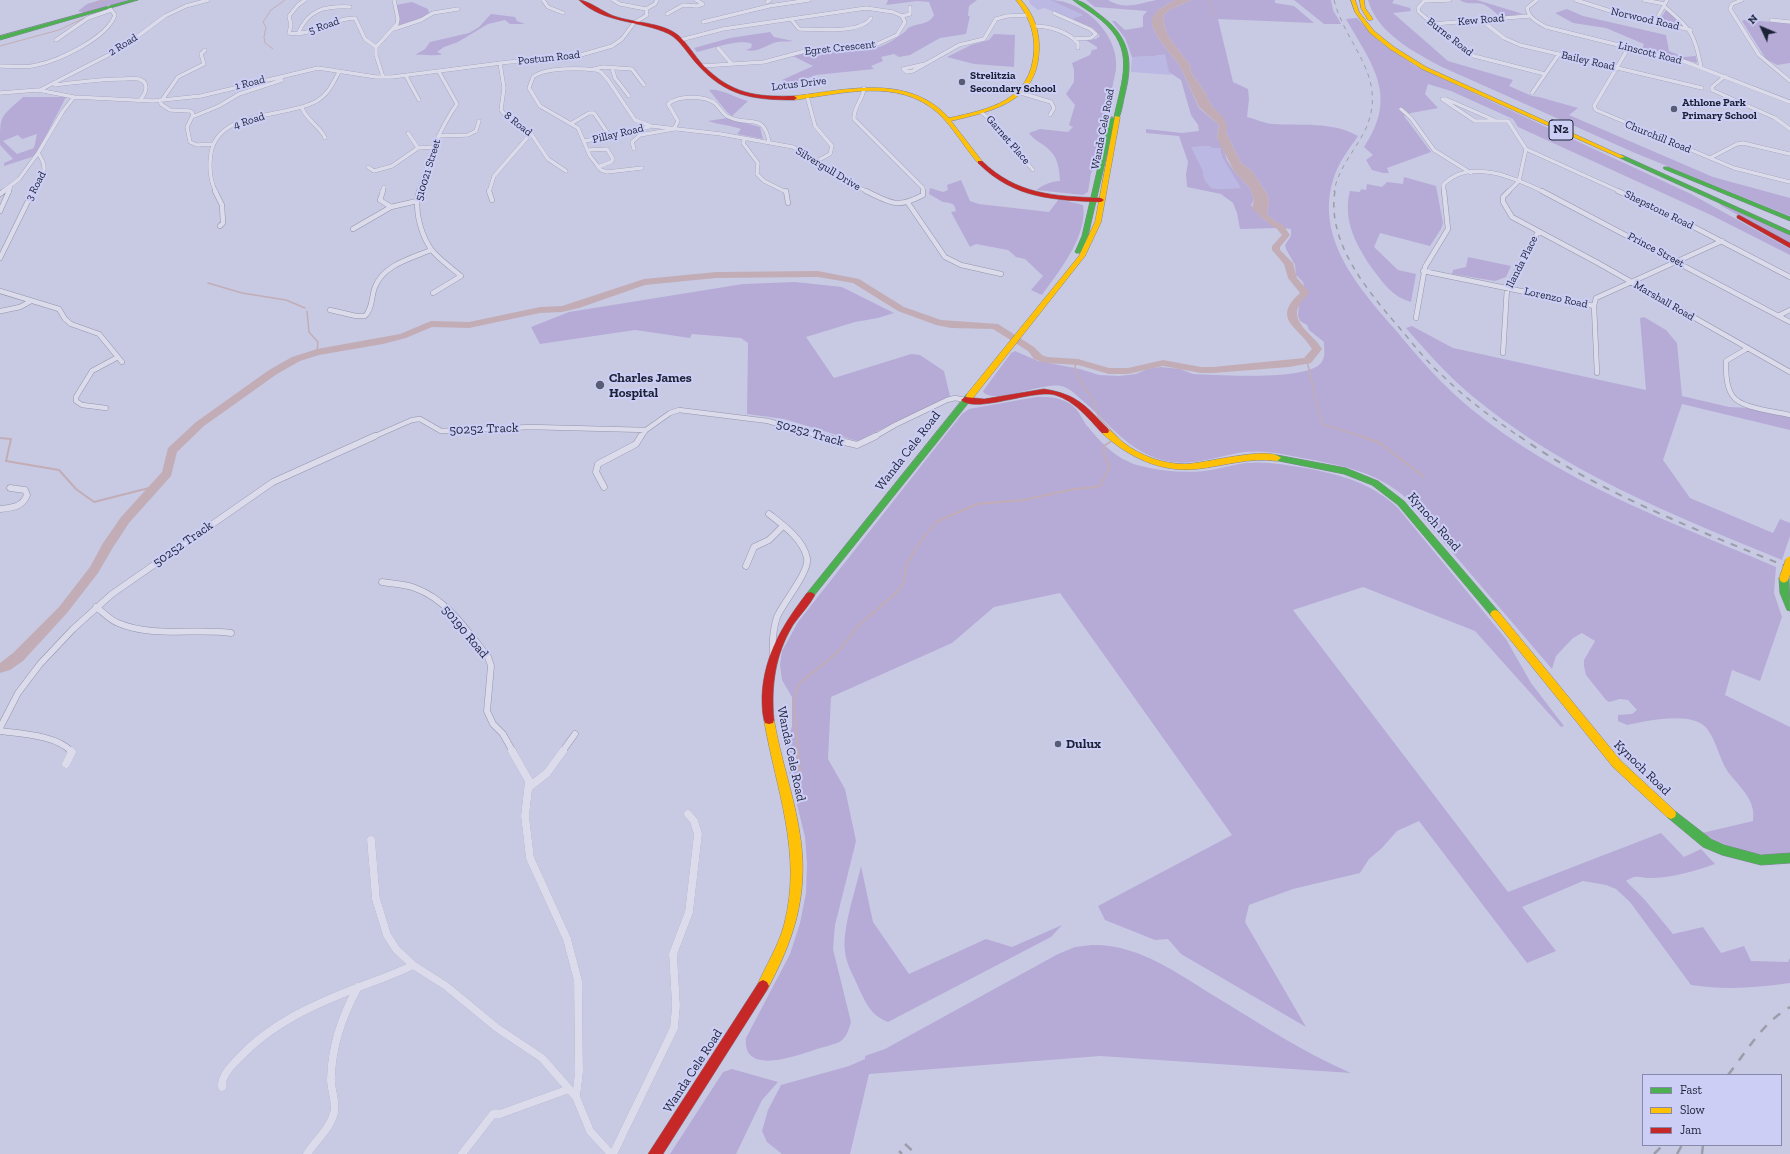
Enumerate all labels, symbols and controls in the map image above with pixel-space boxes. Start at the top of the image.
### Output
street label: Norwood Road [1609,5,1681,33]
north arrow [1742,8,1782,48]
street label: Kew Road [1457,11,1505,29]
text: N [1745,12,1761,27]
street label: 5 Road [307,15,341,37]
street label: Burne Road [1424,15,1476,59]
street label: 2 Road [106,31,140,59]
street label: Egret Crescent [804,38,876,58]
street label: Linscott Road [1617,39,1683,67]
street label: Postum Road [517,48,581,68]
street label: Bailey Road [1560,48,1616,74]
place label: Strelitzia Secondary School [970,69,1056,95]
street label: 1 Road [234,73,266,93]
street label: Lotus Drive [771,74,827,94]
marker: Strelitzia Secondary School [957,77,967,87]
street label: Wanda Cele Road [1089,88,1117,170]
place label: Athlone Park Primary School [1682,96,1757,122]
marker: Athlone Park Primary School [1669,104,1679,114]
street label: 8 Road [501,109,535,139]
street label: 4 Road [232,110,266,132]
street label: Garnet Place [983,113,1033,167]
street label: Churchill Road [1623,118,1693,156]
road number: N2 [1549,120,1573,140]
street label: Pillay Road [591,122,645,146]
street label: 510021 Street [412,138,444,202]
street label: Silvergull Drive [793,144,863,194]
street label: 3 Road [23,169,49,203]
street label: Shepstone Road [1622,188,1696,232]
street label: Prince Street [1626,230,1686,270]
street label: Ilanda Place [1503,234,1541,290]
street label: Marshall Road [1631,278,1697,324]
street label: Lorenzo Road [1523,285,1589,311]
place label: Charles James Hospital [609,370,692,401]
marker: Charles James Hospital [594,379,606,391]
street label: Wanda Cele Road [872,408,944,494]
street label: 50252 Track [774,416,846,450]
street label: 50252 Track [449,420,519,438]
street label: Kynoch Road [1404,489,1464,555]
street label: 50252 Track [150,518,216,570]
street label: 50190 Road [438,602,492,662]
street label: Wanda Cele Road [773,705,809,803]
place label: Dulux [1066,736,1101,752]
street label: Kynoch Road [1610,737,1674,799]
marker: Dulux [1053,739,1063,749]
street label: Wanda Cele Road [660,1026,726,1116]
legend [1642,1074,1782,1146]
text: Fast [1680,1083,1702,1097]
text: Slow [1680,1103,1705,1117]
text: Jam [1680,1123,1701,1137]

